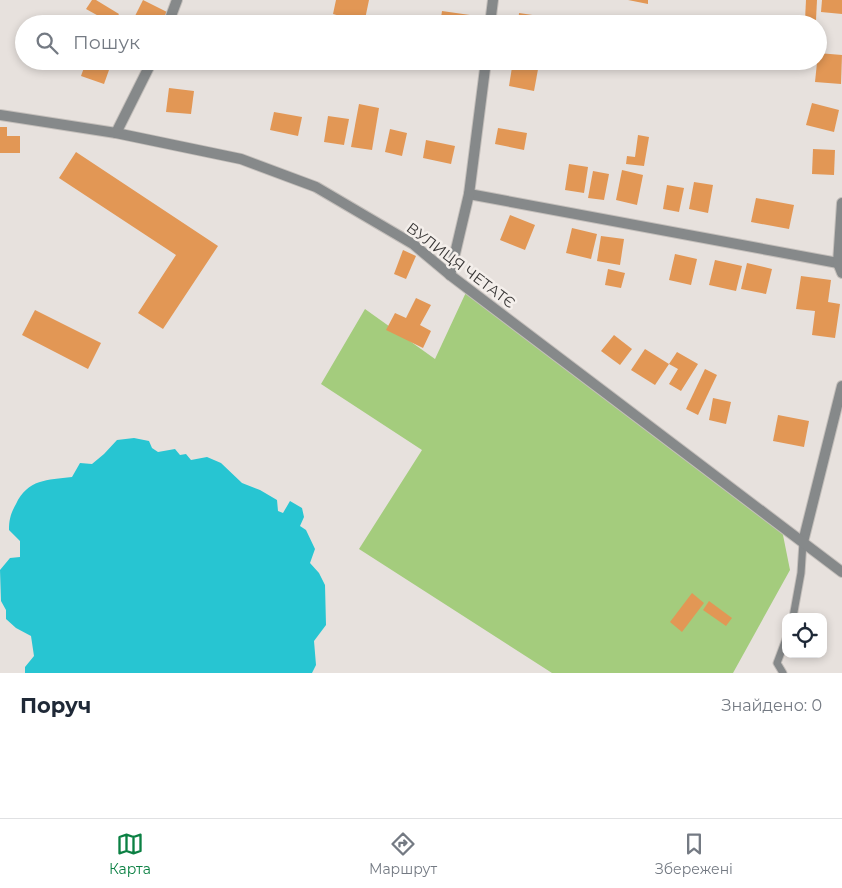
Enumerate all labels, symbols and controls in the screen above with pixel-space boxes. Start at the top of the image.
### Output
search box [15,15,827,70]
icon: search [33,29,61,57]
text: Пошук [73,31,140,54]
street label: ВУЛИЦЯ ЧЕТАТЄ [403,218,519,312]
map controls [782,613,827,658]
button: locate [782,613,827,658]
text: Поруч [20,693,91,718]
text: Знайдено: 0 [721,696,822,715]
tab: Карта [109,830,151,878]
tab: Маршрут [369,830,437,878]
tab: Збережені [655,830,733,878]

